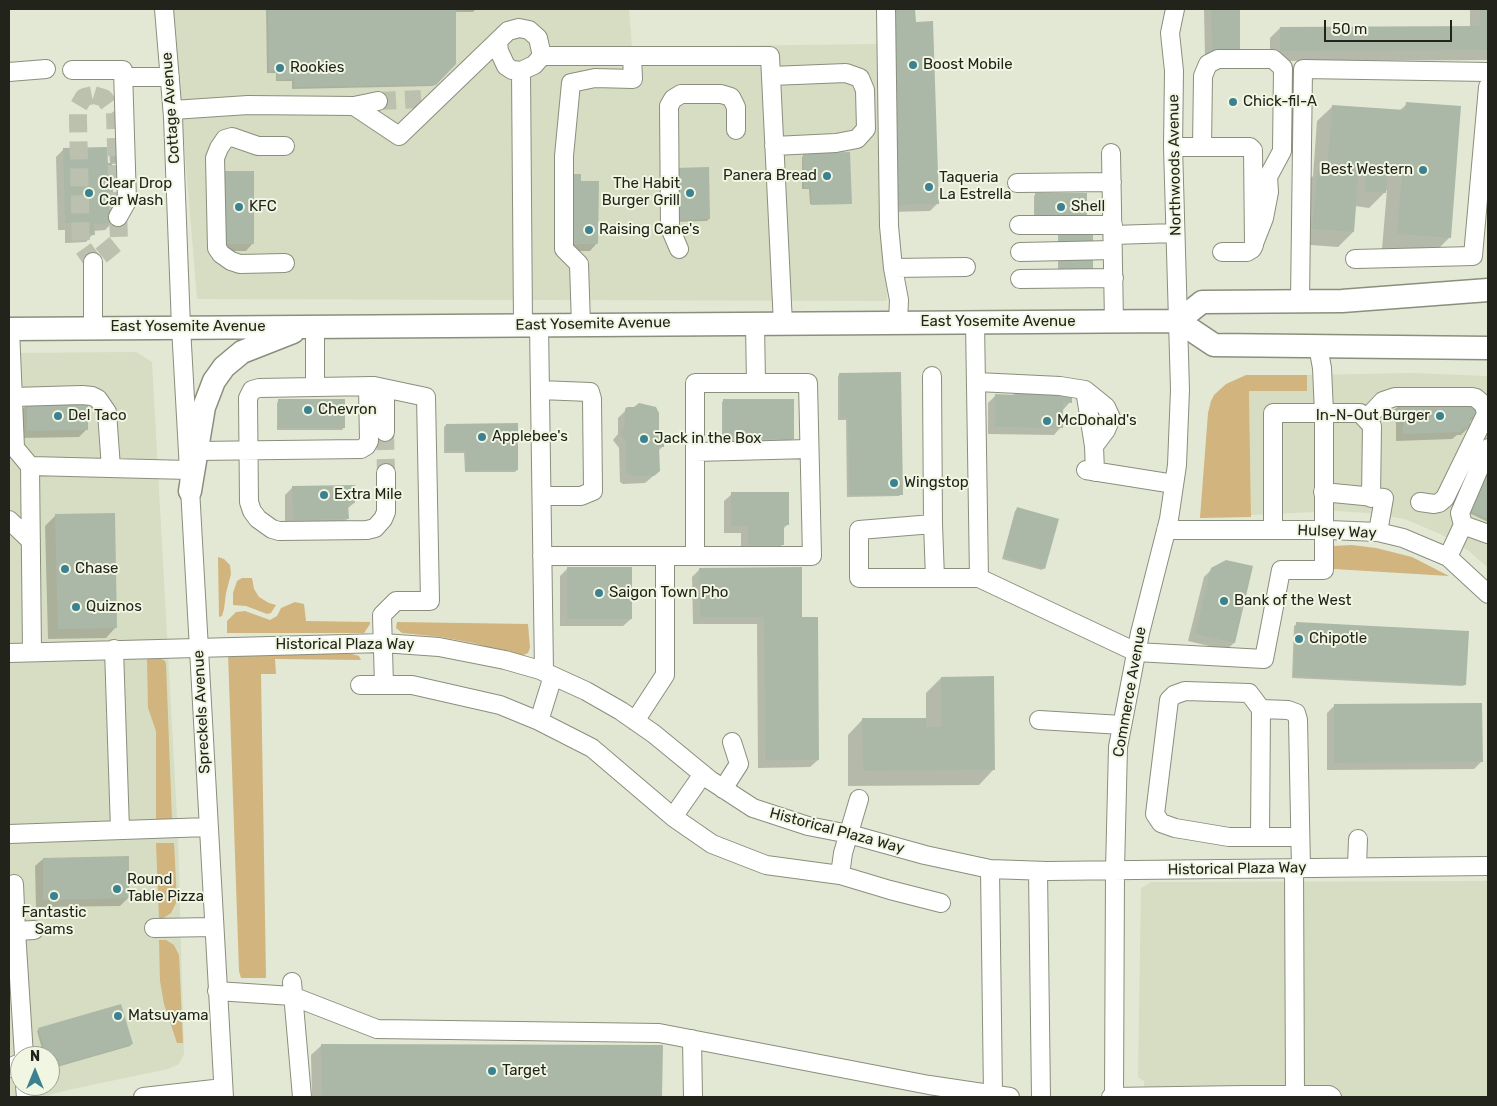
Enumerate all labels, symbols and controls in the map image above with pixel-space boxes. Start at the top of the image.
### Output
scale bar [1327,10,1454,42]
text: 50 m [1332,20,1367,38]
street label: Cottage Avenue [158,51,184,165]
place label: Boost Mobile [923,56,1013,74]
place label: Rookies [290,59,344,77]
marker: Boost Mobile [907,59,919,71]
marker: Rookies [274,62,286,74]
place label: Chick-fil-A [1243,93,1317,111]
street label: Northwoods Avenue [1165,94,1185,236]
marker: Chick-fil-A [1227,96,1239,108]
place label: Best Western [1321,161,1413,179]
marker: Best Western [1417,164,1429,176]
place label: Panera Bread [723,167,817,185]
place label: Taqueria La Estrella [939,169,1012,204]
marker: Panera Bread [821,170,833,182]
place label: Clear Drop Car Wash [99,175,172,210]
place label: The Habit Burger Grill [602,175,680,210]
marker: Taqueria La Estrella [923,181,935,193]
marker: Clear Drop Car Wash [83,187,95,199]
marker: The Habit Burger Grill [684,187,696,199]
place label: KFC [249,198,277,216]
place label: Shell [1071,198,1105,216]
marker: KFC [233,201,245,213]
marker: Shell [1055,201,1067,213]
place label: Raising Cane's [599,221,700,239]
marker: Raising Cane's [583,224,595,236]
street label: East Yosemite Avenue [920,313,1076,331]
street label: East Yosemite Avenue [515,314,671,334]
street label: East Yosemite Avenue [110,318,266,336]
place label: Chevron [318,401,377,419]
marker: Chevron [302,404,314,416]
place label: Del Taco [68,407,127,425]
place label: In-N-Out Burger [1316,407,1430,425]
marker: Del Taco [52,410,64,422]
marker: In-N-Out Burger [1434,410,1446,422]
place label: McDonald's [1057,412,1137,430]
marker: McDonald's [1041,415,1053,427]
place label: Applebee's [492,428,568,446]
place label: Jack in the Box [654,430,761,448]
marker: Applebee's [476,431,488,443]
marker: Jack in the Box [638,433,650,445]
place label: Wingstop [904,474,969,492]
marker: Wingstop [888,477,900,489]
place label: Extra Mile [334,486,402,504]
marker: Extra Mile [318,489,330,501]
street label: Hulsey Way [1297,522,1377,542]
place label: Chase [75,560,118,578]
marker: Chase [59,563,71,575]
place label: Saigon Town Pho [609,584,728,602]
marker: Saigon Town Pho [593,587,605,599]
place label: Bank of the West [1234,592,1351,610]
marker: Bank of the West [1218,595,1230,607]
place label: Quiznos [86,598,142,616]
marker: Quiznos [70,601,82,613]
street label: Commerce Avenue [1110,625,1150,759]
place label: Chipotle [1309,630,1367,648]
marker: Chipotle [1293,633,1305,645]
street label: Historical Plaza Way [276,636,414,654]
street label: Spreckels Avenue [190,650,214,774]
street label: Historical Plaza Way [768,804,906,858]
street label: Historical Plaza Way [1167,859,1307,879]
place label: Round Table Pizza [127,871,204,906]
marker: Round Table Pizza [111,883,123,895]
marker: Fantastic Sams [48,890,60,902]
place label: Fantastic Sams [21,904,87,939]
place label: Matsuyama [128,1007,209,1025]
marker: Matsuyama [112,1010,124,1022]
north arrow [10,1046,60,1096]
text: N [30,1048,40,1065]
place label: Target [502,1062,546,1080]
marker: Target [486,1065,498,1077]

